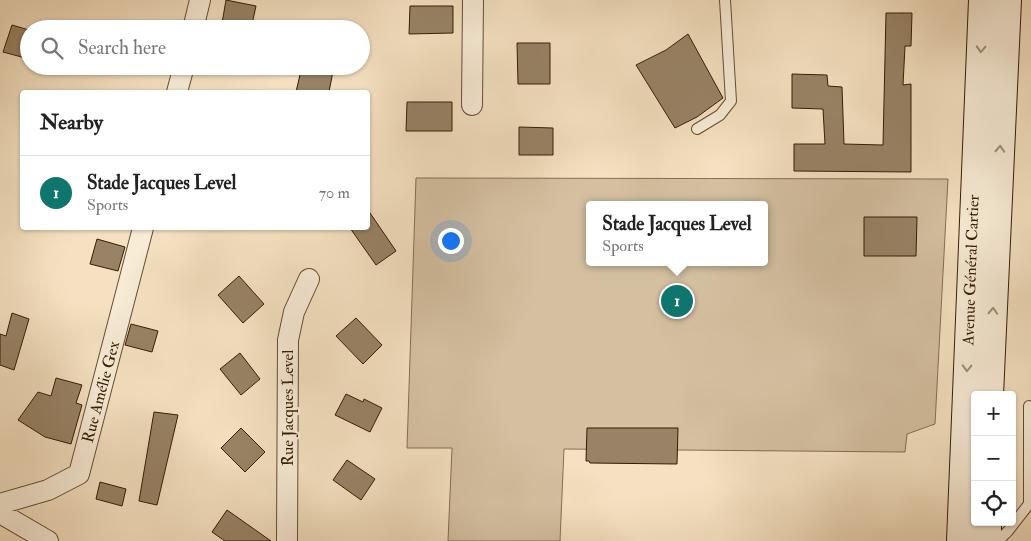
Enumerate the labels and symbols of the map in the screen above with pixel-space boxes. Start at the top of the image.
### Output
one-way arrow [976,45,986,53]
one-way arrow [995,144,1005,152]
street label: Avenue Général Cartier [958,194,984,347]
your location [438,228,464,254]
pin: 1 [661,282,693,320]
one-way arrow [987,307,998,315]
street label: Rue Amélie Gex [78,339,124,445]
street label: Rue Jacques Level [278,350,299,466]
one-way arrow [962,365,973,373]

